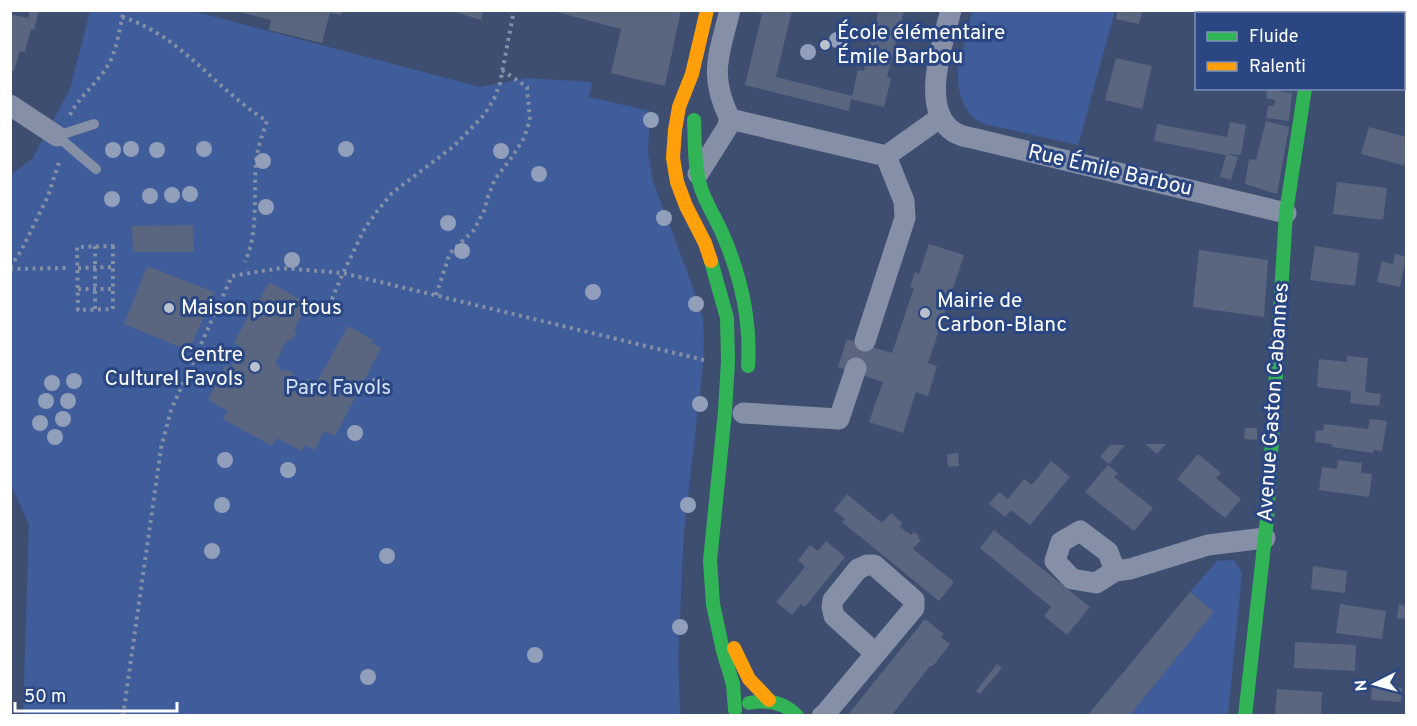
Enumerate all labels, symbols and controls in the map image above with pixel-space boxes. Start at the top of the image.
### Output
legend [1195,12,1405,90]
place label: École élémentaire Émile Barbou [837,19,1005,71]
text: Fluide [1249,26,1298,49]
marker: École élémentaire Émile Barbou [818,38,832,52]
text: Ralenti [1249,56,1306,79]
street label: Rue Émile Barbou [1025,138,1195,203]
street label: Avenue Gaston Cabannes [1252,282,1296,522]
place label: Mairie de Carbon-Blanc [937,288,1067,339]
place label: Maison pour tous [181,295,342,322]
marker: Maison pour tous [162,301,176,315]
marker: Mairie de Carbon-Blanc [918,306,932,320]
place label: Centre Culturel Favols [104,342,243,393]
marker: Centre Culturel Favols [248,360,262,374]
park label: Parc Favols [285,375,391,402]
north arrow [1345,654,1405,714]
scale bar [15,675,177,713]
text: N [1352,679,1373,692]
text: 50 m [24,686,66,709]

